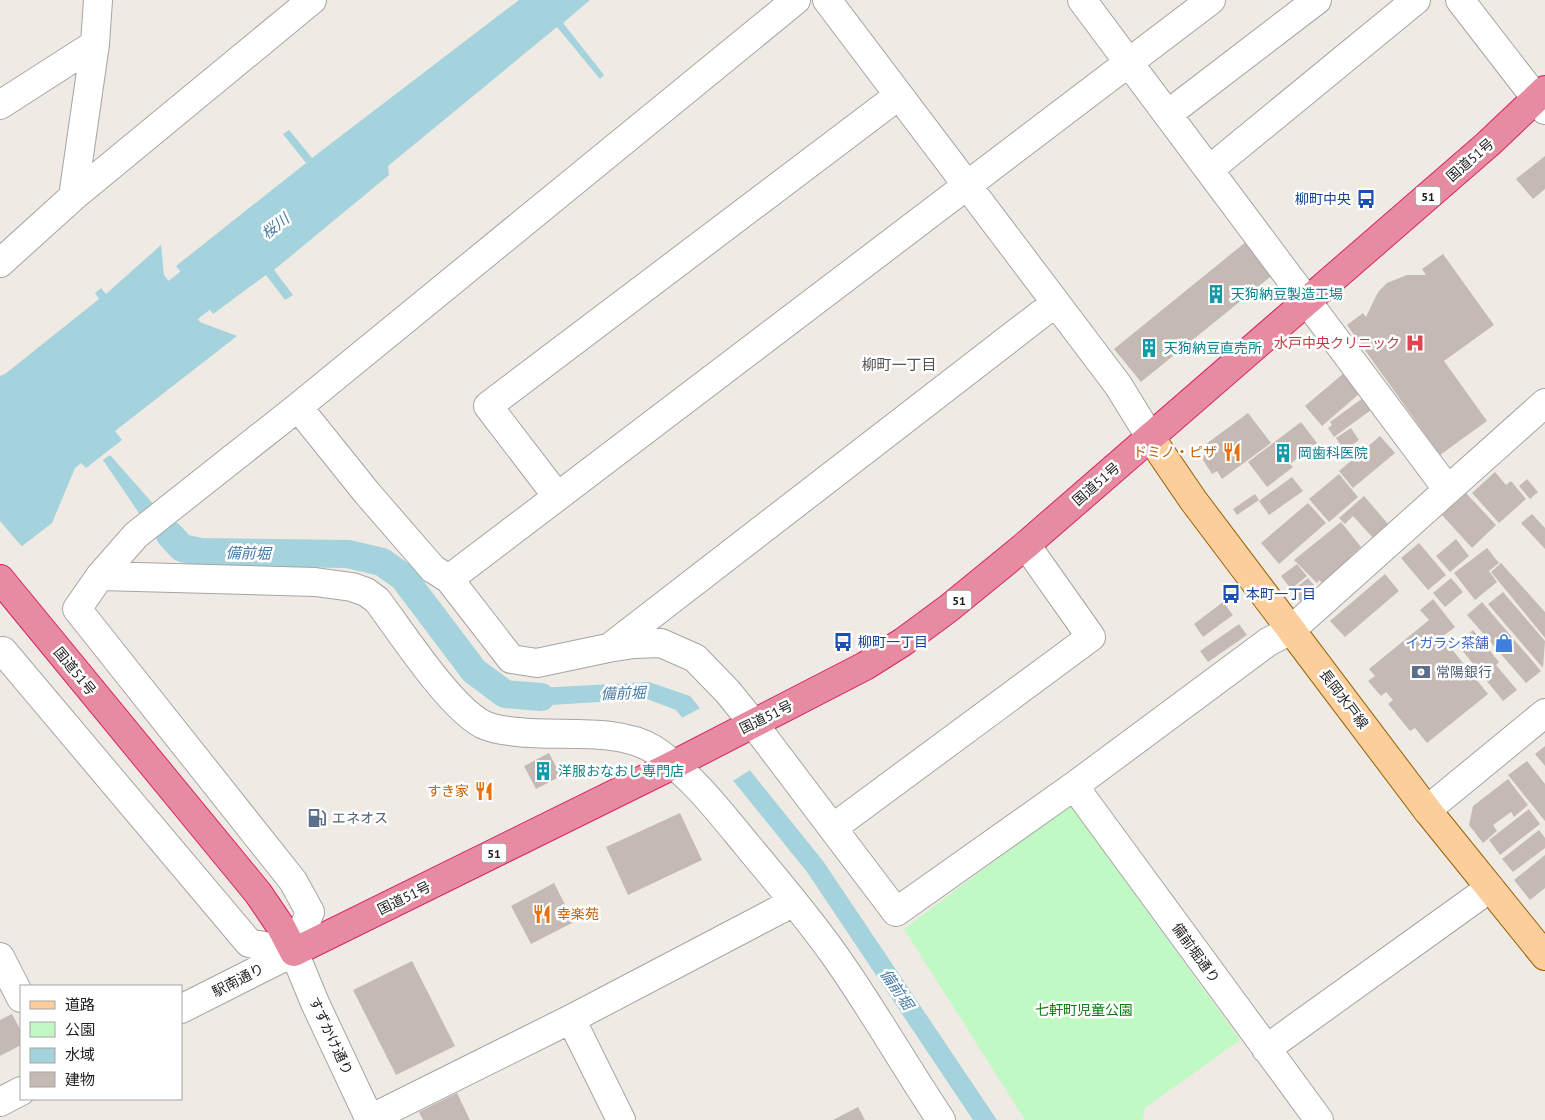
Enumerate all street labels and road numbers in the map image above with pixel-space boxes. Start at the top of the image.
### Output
street label: 国道51号 [1442,134,1498,186]
road number: 51 [1416,187,1440,206]
street label: 国道51号 [1068,458,1124,510]
road number: 51 [946,590,972,610]
street label: 国道51号 [50,643,100,699]
street label: 長岡水戸線 [1316,666,1372,732]
street label: 国道51号 [736,696,796,738]
road number: 51 [482,844,506,862]
street label: 国道51号 [374,877,434,919]
street label: 備前堀通り [1168,919,1224,987]
street label: 駅南通り [209,959,267,1001]
street label: すずかけ通り [305,994,357,1078]

